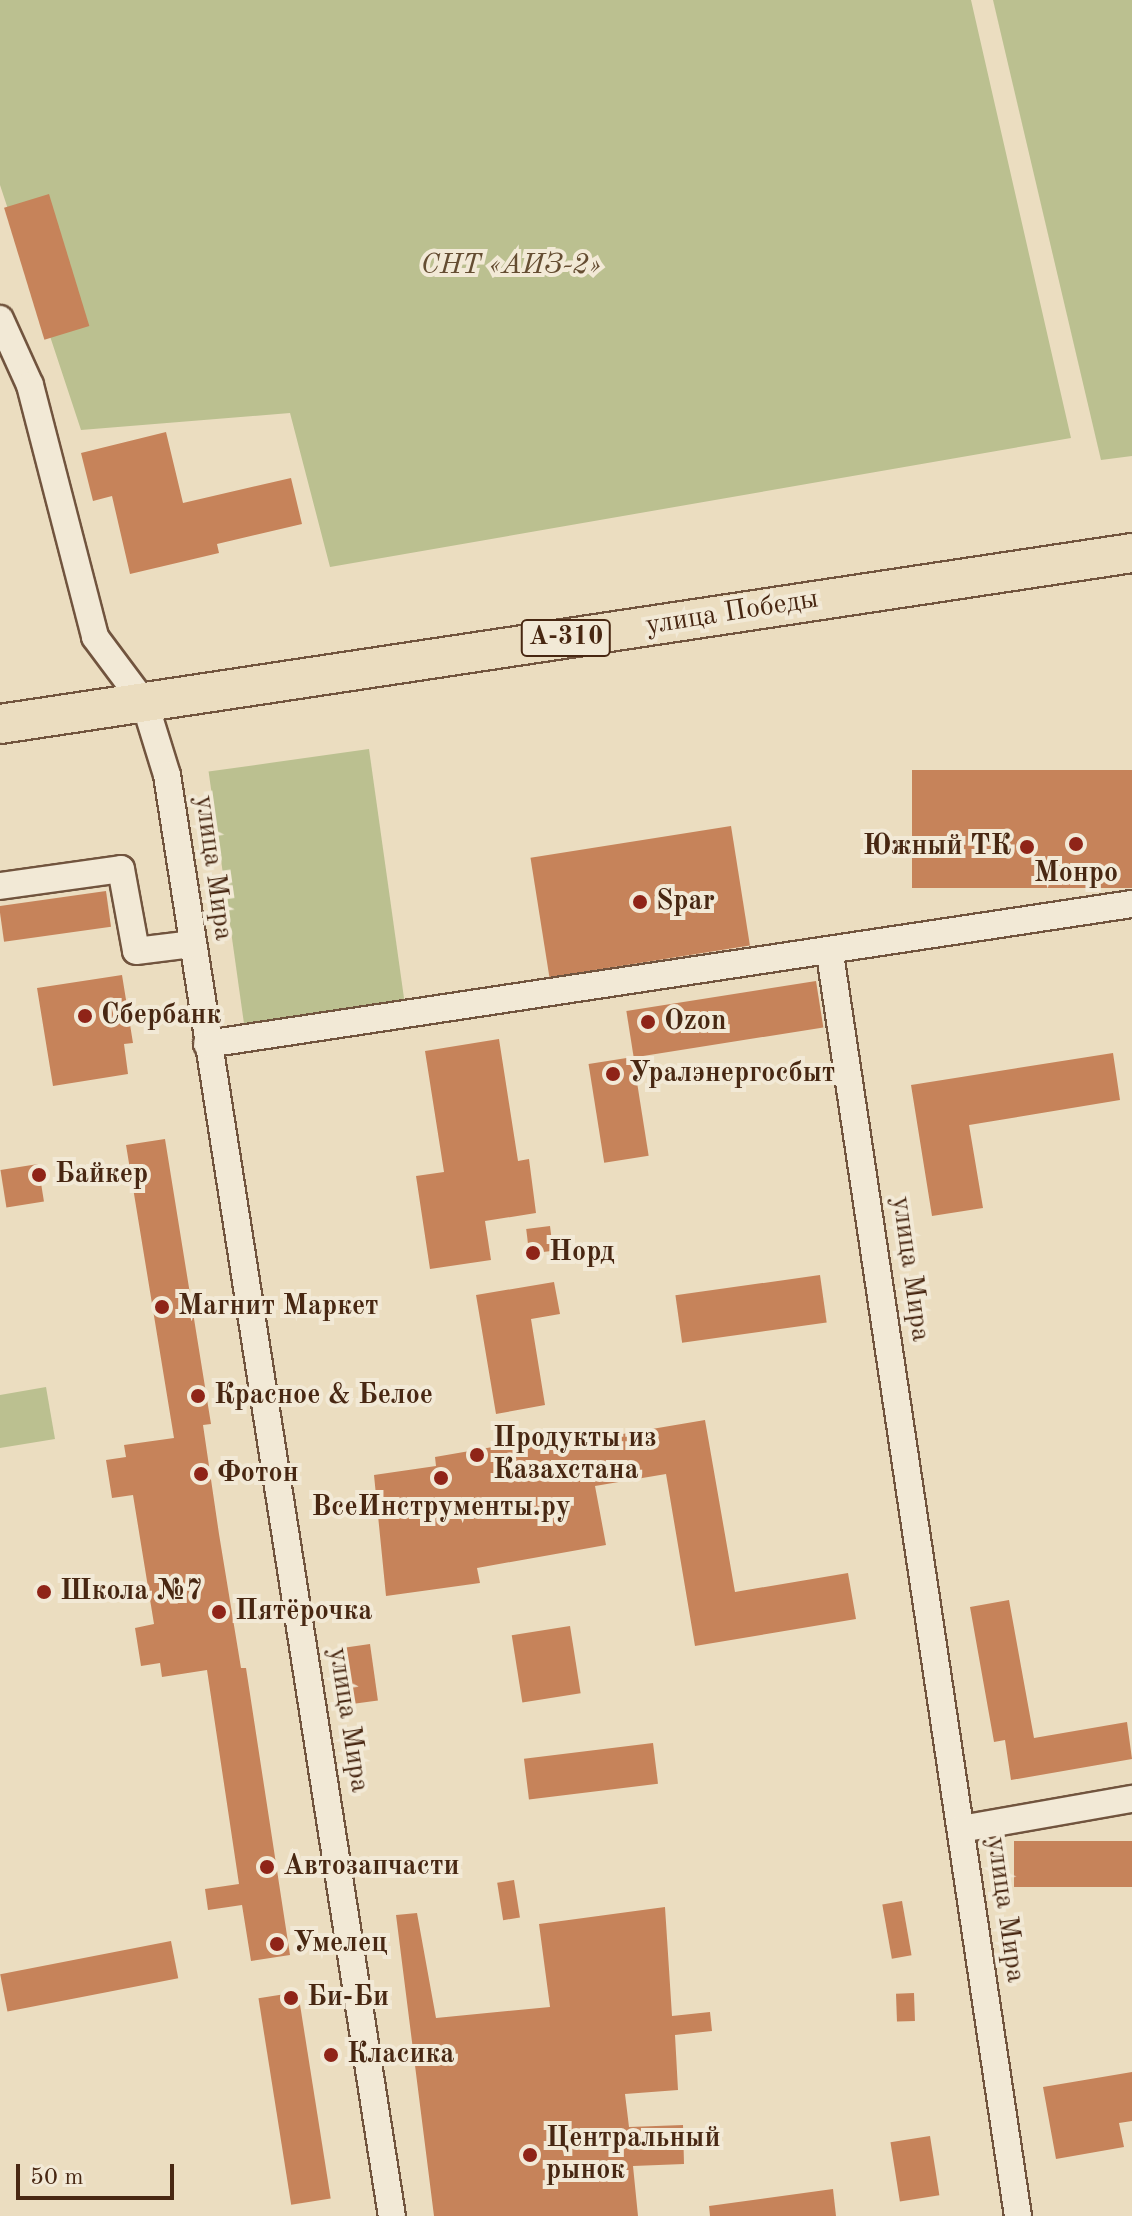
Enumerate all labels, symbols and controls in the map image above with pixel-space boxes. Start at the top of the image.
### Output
park label: СНТ «АИЗ-2» [421,249,601,283]
street label: улица Победы [643,583,821,643]
road number: А-310 [520,616,612,660]
street label: улица Мира [186,793,240,943]
place label: Южный ТК [863,830,1011,864]
marker: Монро [1067,835,1085,853]
marker: Южный ТК [1018,838,1036,856]
place label: Монро [1034,857,1118,891]
place label: Spar [656,885,715,919]
marker: Spar [631,893,649,911]
place label: Сбербанк [101,999,221,1033]
place label: Ozon [664,1005,726,1039]
marker: Сбербанк [76,1007,94,1025]
marker: Ozon [639,1013,657,1031]
place label: Уралэнергосбыт [629,1057,835,1091]
marker: Уралэнергосбыт [604,1065,622,1083]
place label: Байкер [55,1158,148,1192]
marker: Байкер [30,1166,48,1184]
street label: улица Мира [883,1194,937,1344]
place label: Норд [549,1236,615,1270]
marker: Норд [524,1244,542,1262]
place label: Магнит Маркет [178,1290,379,1324]
marker: Магнит Маркет [153,1298,171,1316]
place label: Красное & Белое [214,1379,433,1413]
marker: Красное & Белое [189,1387,207,1405]
place label: Продукты из Казахстана [493,1422,657,1488]
marker: Продукты из Казахстана [468,1446,486,1464]
place label: Фотон [217,1457,298,1491]
marker: Фотон [192,1465,210,1483]
marker: ВсеИнструменты.ру [432,1469,450,1487]
place label: ВсеИнструменты.ру [311,1491,571,1525]
place label: Школа №7 [60,1575,203,1609]
marker: Школа №7 [35,1583,53,1601]
place label: Пятёрочка [235,1595,372,1629]
marker: Пятёрочка [210,1603,228,1621]
street label: улица Мира [320,1645,376,1795]
street label: улица Мира [978,1835,1032,1985]
place label: Автозапчасти [283,1850,460,1884]
marker: Автозапчасти [258,1858,276,1876]
place label: Умелец [293,1927,388,1961]
marker: Умелец [268,1935,286,1953]
place label: Би-Би [307,1981,389,2015]
marker: Би-Би [282,1989,300,2007]
place label: Класика [347,2038,455,2072]
marker: Класика [322,2046,340,2064]
place label: Центральный рынок [546,2122,720,2188]
marker: Центральный рынок [521,2146,539,2164]
scale bar [20,2148,178,2198]
text: 50 m [30,2166,84,2190]

